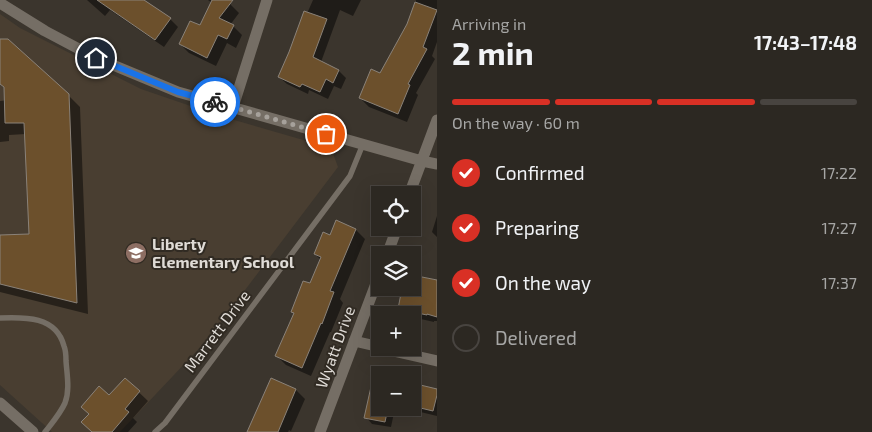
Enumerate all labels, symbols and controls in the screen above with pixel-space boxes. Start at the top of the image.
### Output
text: Arriving in [452,14,526,33]
text: 17:43–17:48 [754,31,857,54]
text: 2 min [452,33,534,71]
pin [75,37,117,79]
icon: home [82,44,110,72]
courier [190,77,240,127]
icon: bike [201,88,229,116]
pin [305,113,347,155]
text: On the way · 60 m [452,113,580,132]
icon: bag [312,120,340,148]
icon: check [452,159,480,187]
text: Confirmed [495,161,585,184]
text: 17:22 [821,163,857,182]
map controls [371,186,421,416]
button: locate [371,186,421,236]
icon: check [452,214,480,242]
text: Preparing [495,216,579,239]
text: 17:27 [821,218,857,237]
place label: Liberty Elementary School [152,234,295,272]
school or university icon: Liberty Elementary School [124,241,148,265]
button: layers [371,246,421,296]
icon: check [452,269,480,297]
text: On the way [495,271,591,294]
text: 17:37 [822,273,857,292]
street label: Marrett Drive [180,286,254,375]
street label: Wyatt Drive [311,303,358,391]
button: + [371,306,421,356]
text: Delivered [495,326,577,349]
button: − [371,366,421,416]

